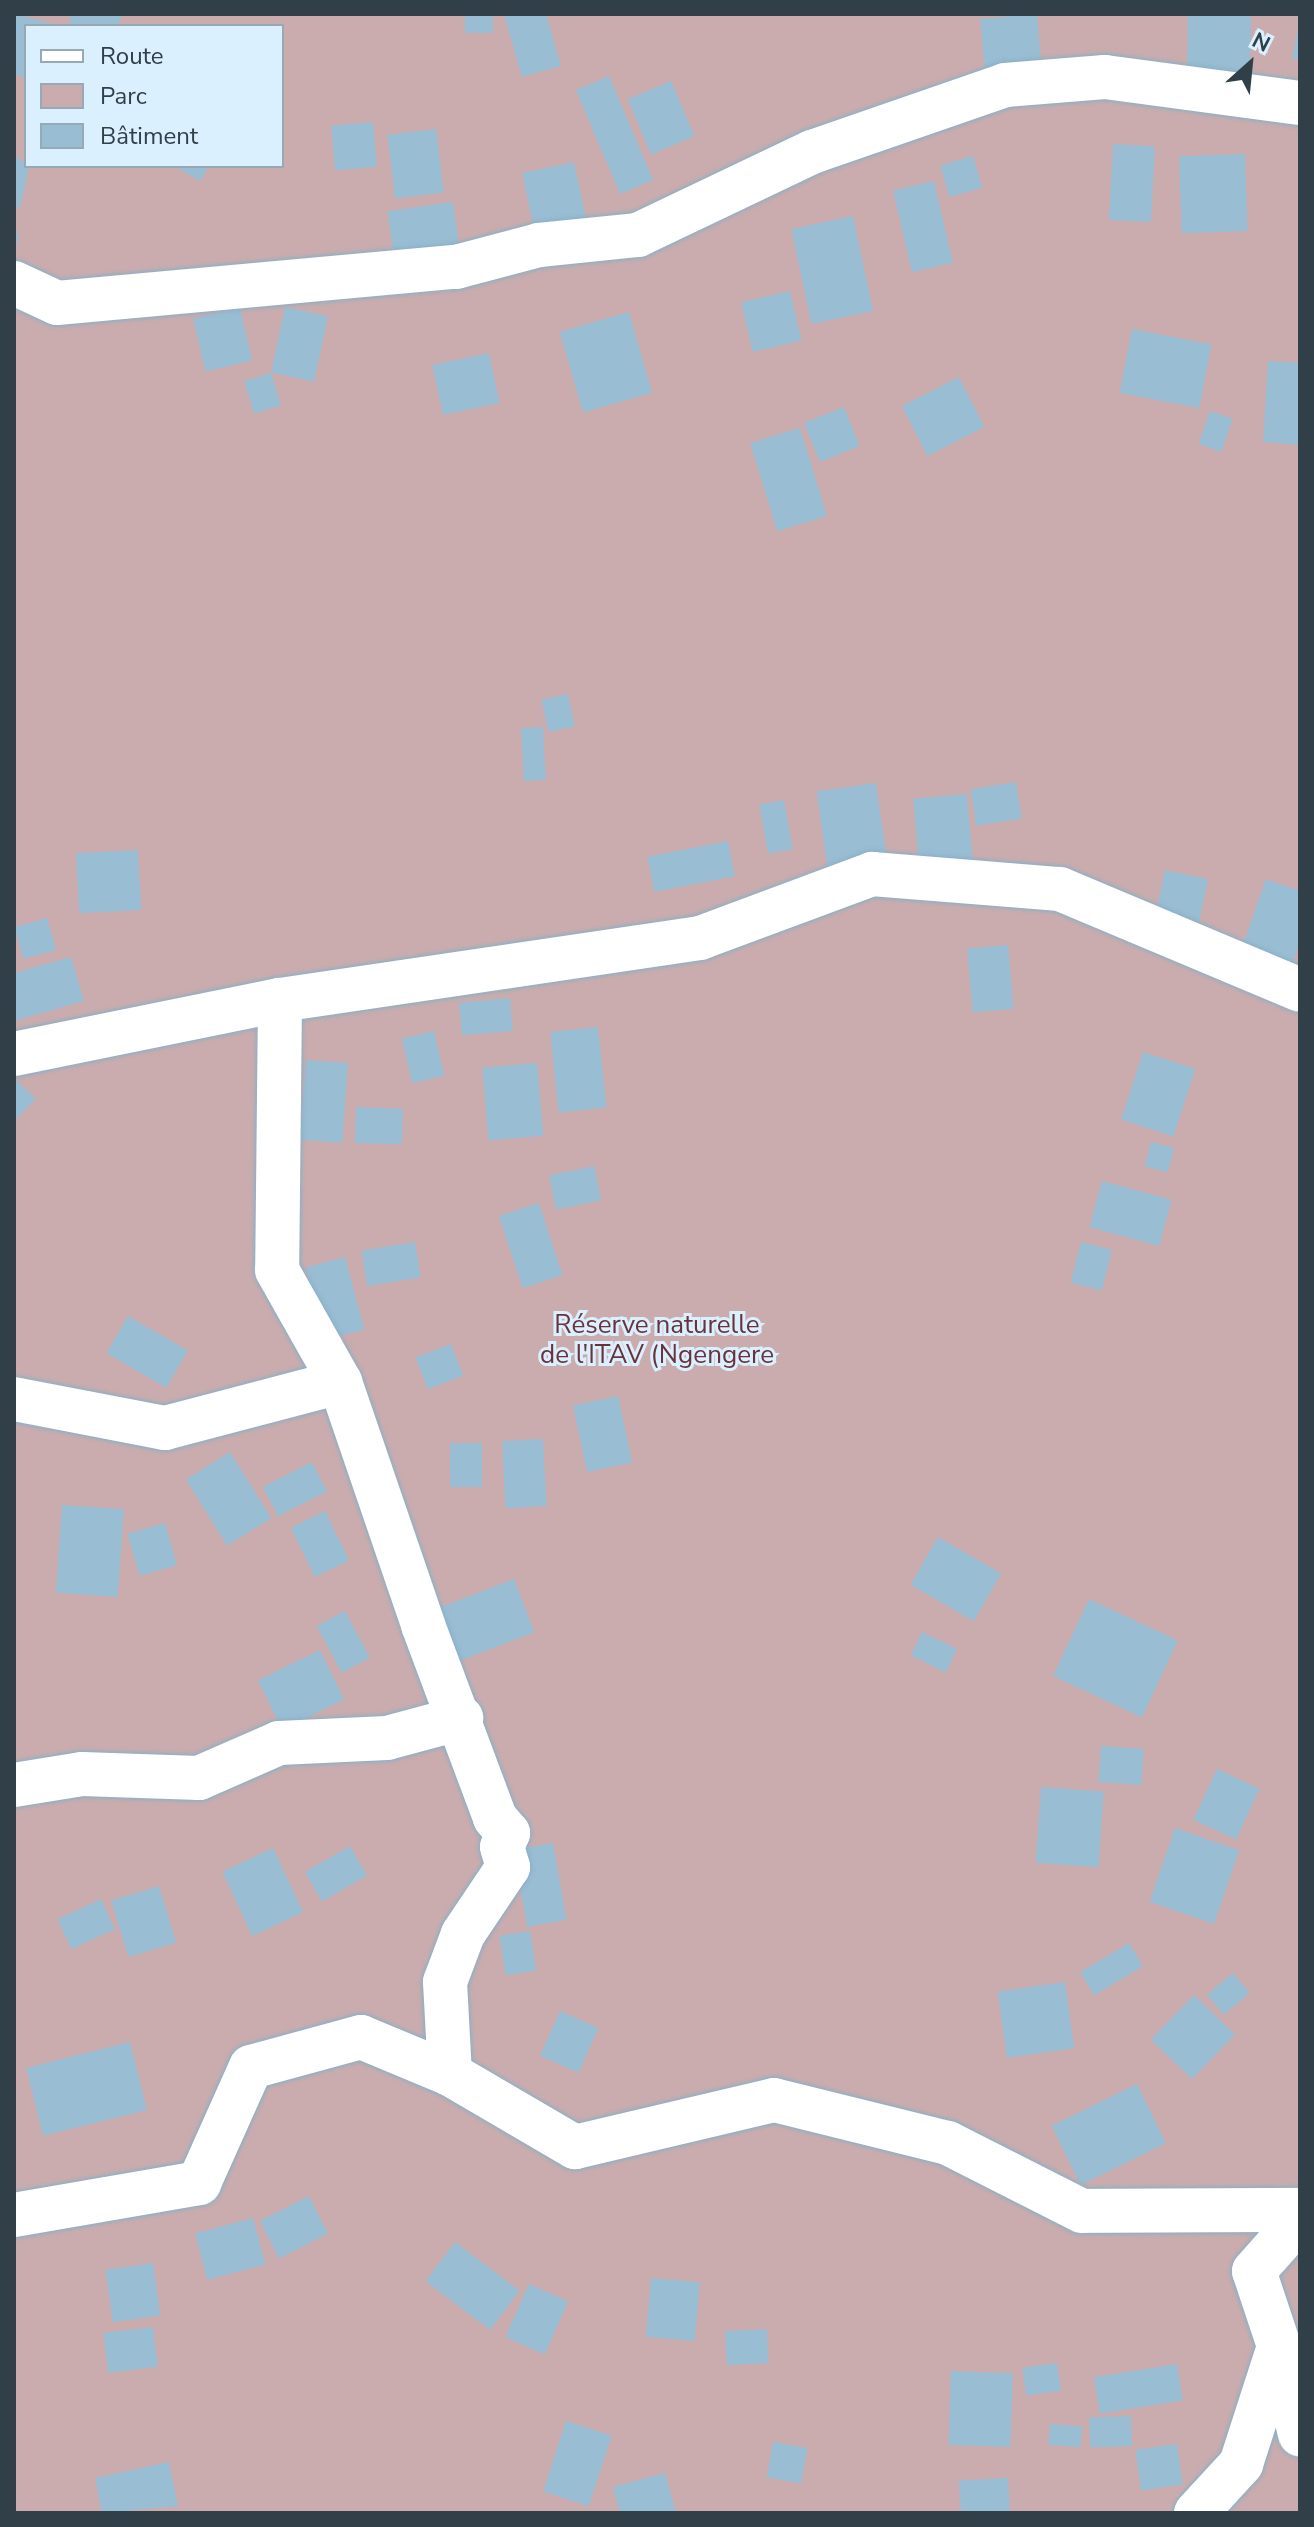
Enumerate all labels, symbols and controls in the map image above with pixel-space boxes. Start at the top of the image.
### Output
legend [24,24,284,168]
north arrow [1210,24,1290,104]
text: N [1247,26,1275,60]
text: Route [100,40,164,72]
text: Parc [100,80,147,112]
text: Bâtiment [100,120,198,152]
park label: Réserve naturelle de l'ITAV (Ngengere [540,1309,774,1370]

